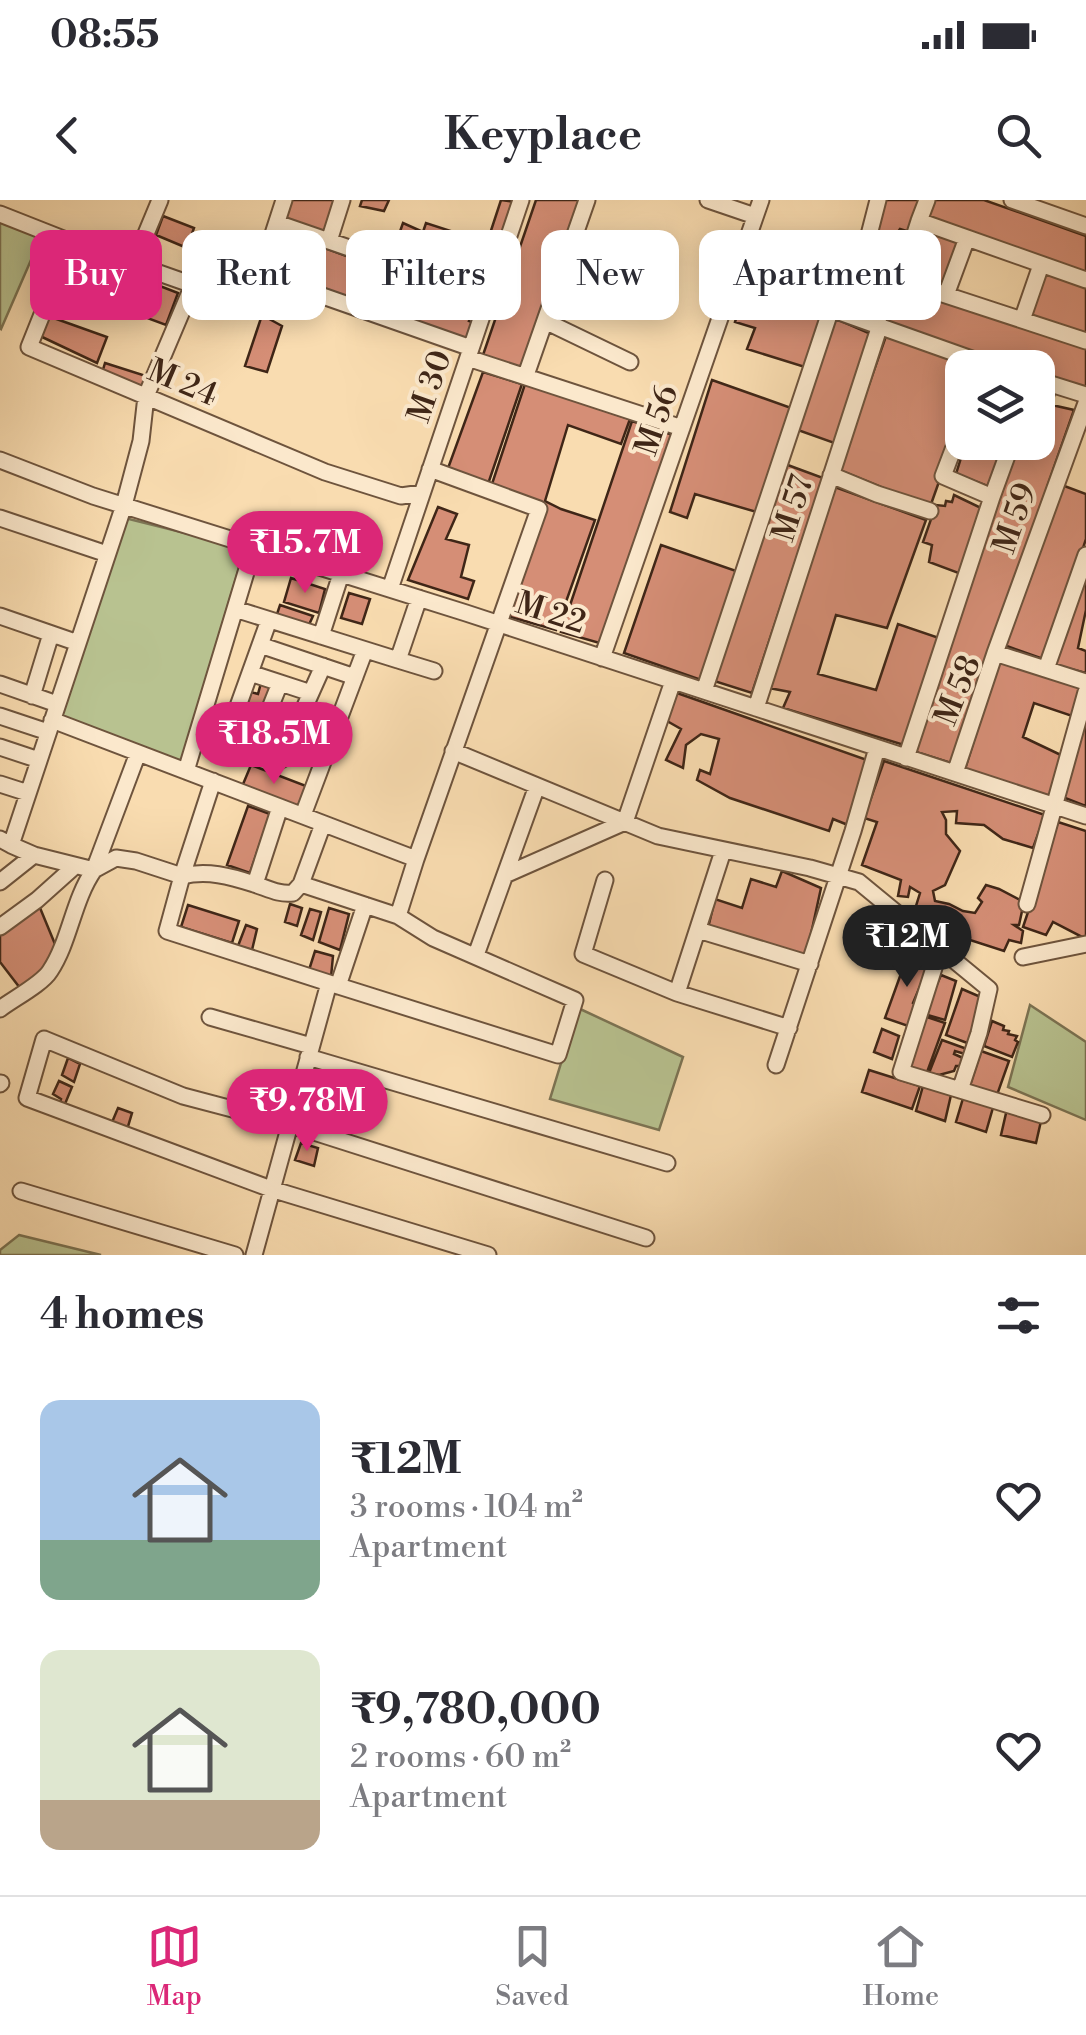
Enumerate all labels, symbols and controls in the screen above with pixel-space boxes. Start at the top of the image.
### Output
text: 08:55 [50,12,159,59]
text: Keyplace [444,107,642,164]
icon: back [40,108,95,163]
icon: search [991,108,1046,163]
chip: Buy [30,230,162,320]
chip: Rent [182,230,326,320]
chip: Filters [346,230,521,320]
chip: New [541,230,679,320]
chip: Apartment [699,230,941,320]
street label: M 30 [399,345,461,428]
street label: M 24 [141,350,224,415]
map controls [945,350,1055,460]
button: layers [945,350,1055,460]
street label: M 56 [626,380,688,461]
street label: M 57 [764,470,822,547]
street label: M 59 [984,478,1046,559]
pin: ₹15.7M [224,511,386,596]
text: ₹15.7M [249,523,361,563]
street label: M 22 [511,583,591,643]
street label: M 58 [926,649,990,731]
pin: ₹18.5M [193,702,355,787]
text: ₹18.5M [218,714,330,754]
pin: ₹12M [848,905,966,990]
text: ₹12M [865,917,950,957]
pin: ₹9.78M [226,1069,388,1154]
text: ₹9.78M [249,1081,365,1121]
icon: filters [991,1288,1046,1343]
text: 4 homes [40,1289,204,1342]
text: ₹12M [350,1434,462,1487]
icon: home [120,1440,240,1560]
icon: heart [991,1473,1046,1528]
text: 3 rooms · 104 m² [350,1487,583,1527]
text: Apartment [350,1527,507,1567]
text: ₹9,780,000 [350,1684,601,1737]
icon: home [120,1690,240,1810]
icon: heart [991,1723,1046,1778]
text: 2 rooms · 60 m² [350,1737,571,1777]
text: Apartment [350,1777,507,1817]
tab: Map [147,1919,202,2014]
tab: Saved [495,1919,569,2014]
tab: Home [862,1919,939,2014]

